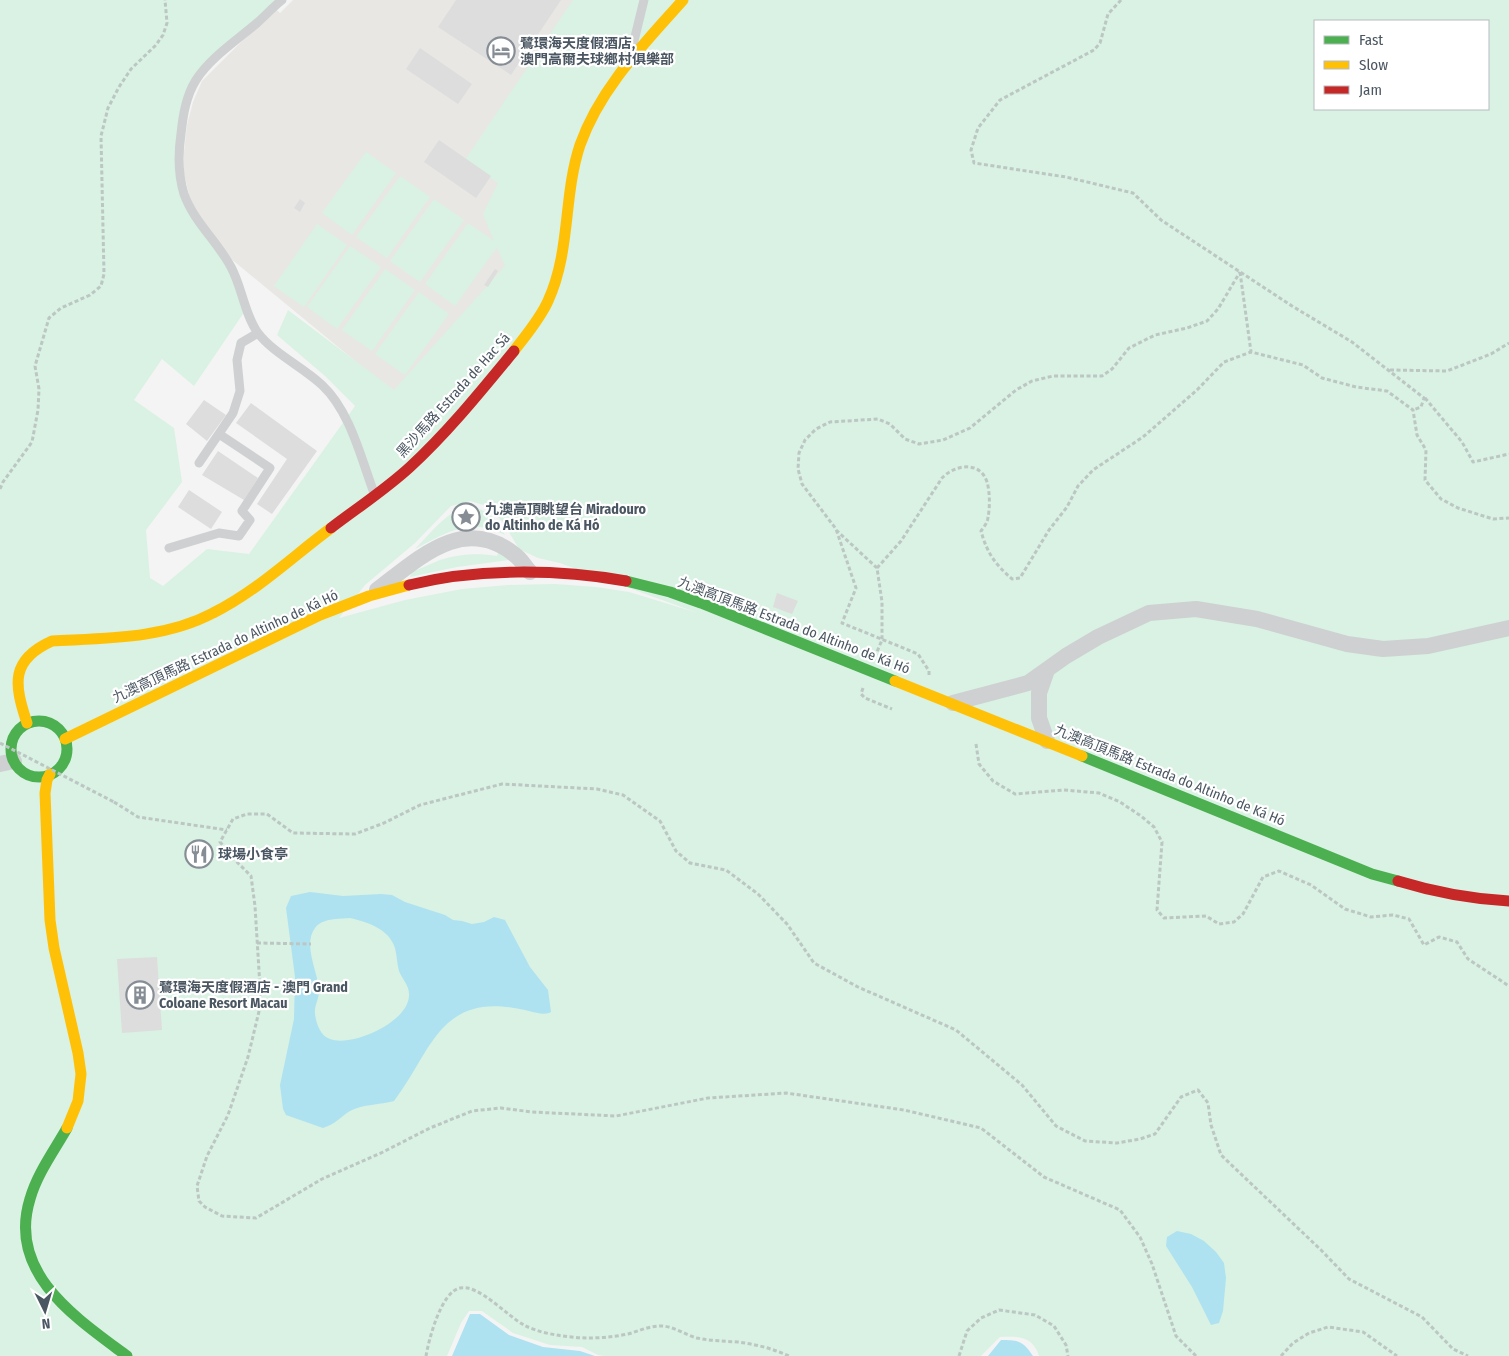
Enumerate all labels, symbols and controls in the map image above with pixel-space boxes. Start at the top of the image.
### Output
legend [1314,20,1489,110]
text: Fast [1359,31,1383,49]
place label: 鷺環海天度假酒店, 澳門高爾夫球鄉村俱樂部 [520,35,674,68]
hotel icon: 鷺環海天度假酒店, 澳門高爾夫球鄉村俱樂部 [486,36,516,66]
text: Slow [1359,56,1388,74]
text: Jam [1359,81,1382,99]
street label: 黑沙馬路 Estrada de Hac Sá [393,330,514,461]
place label: 九澳高頂眺望台 Miradouro do Altinho de Ká Hó [485,501,646,534]
place icon: 九澳高頂眺望台 Miradouro do Altinho de Ká Hó [451,502,481,532]
street label: 九澳高頂馬路 Estrada do Altinho de Ká Hó [675,573,912,678]
street label: 九澳高頂馬路 Estrada do Altinho de Ká Hó [110,587,341,706]
street label: 九澳高頂馬路 Estrada do Altinho de Ká Hó [1052,721,1288,830]
restaurant icon: 球場小食亭 [184,839,214,869]
place label: 球場小食亭 [218,846,288,863]
place label: 鷺環海天度假酒店 - 澳門 Grand Coloane Resort Macau [159,979,348,1012]
building icon: 鷺環海天度假酒店 - 澳門 Grand Coloane Resort Macau [125,980,155,1010]
north arrow [20,1286,70,1336]
text: N [41,1315,51,1332]

